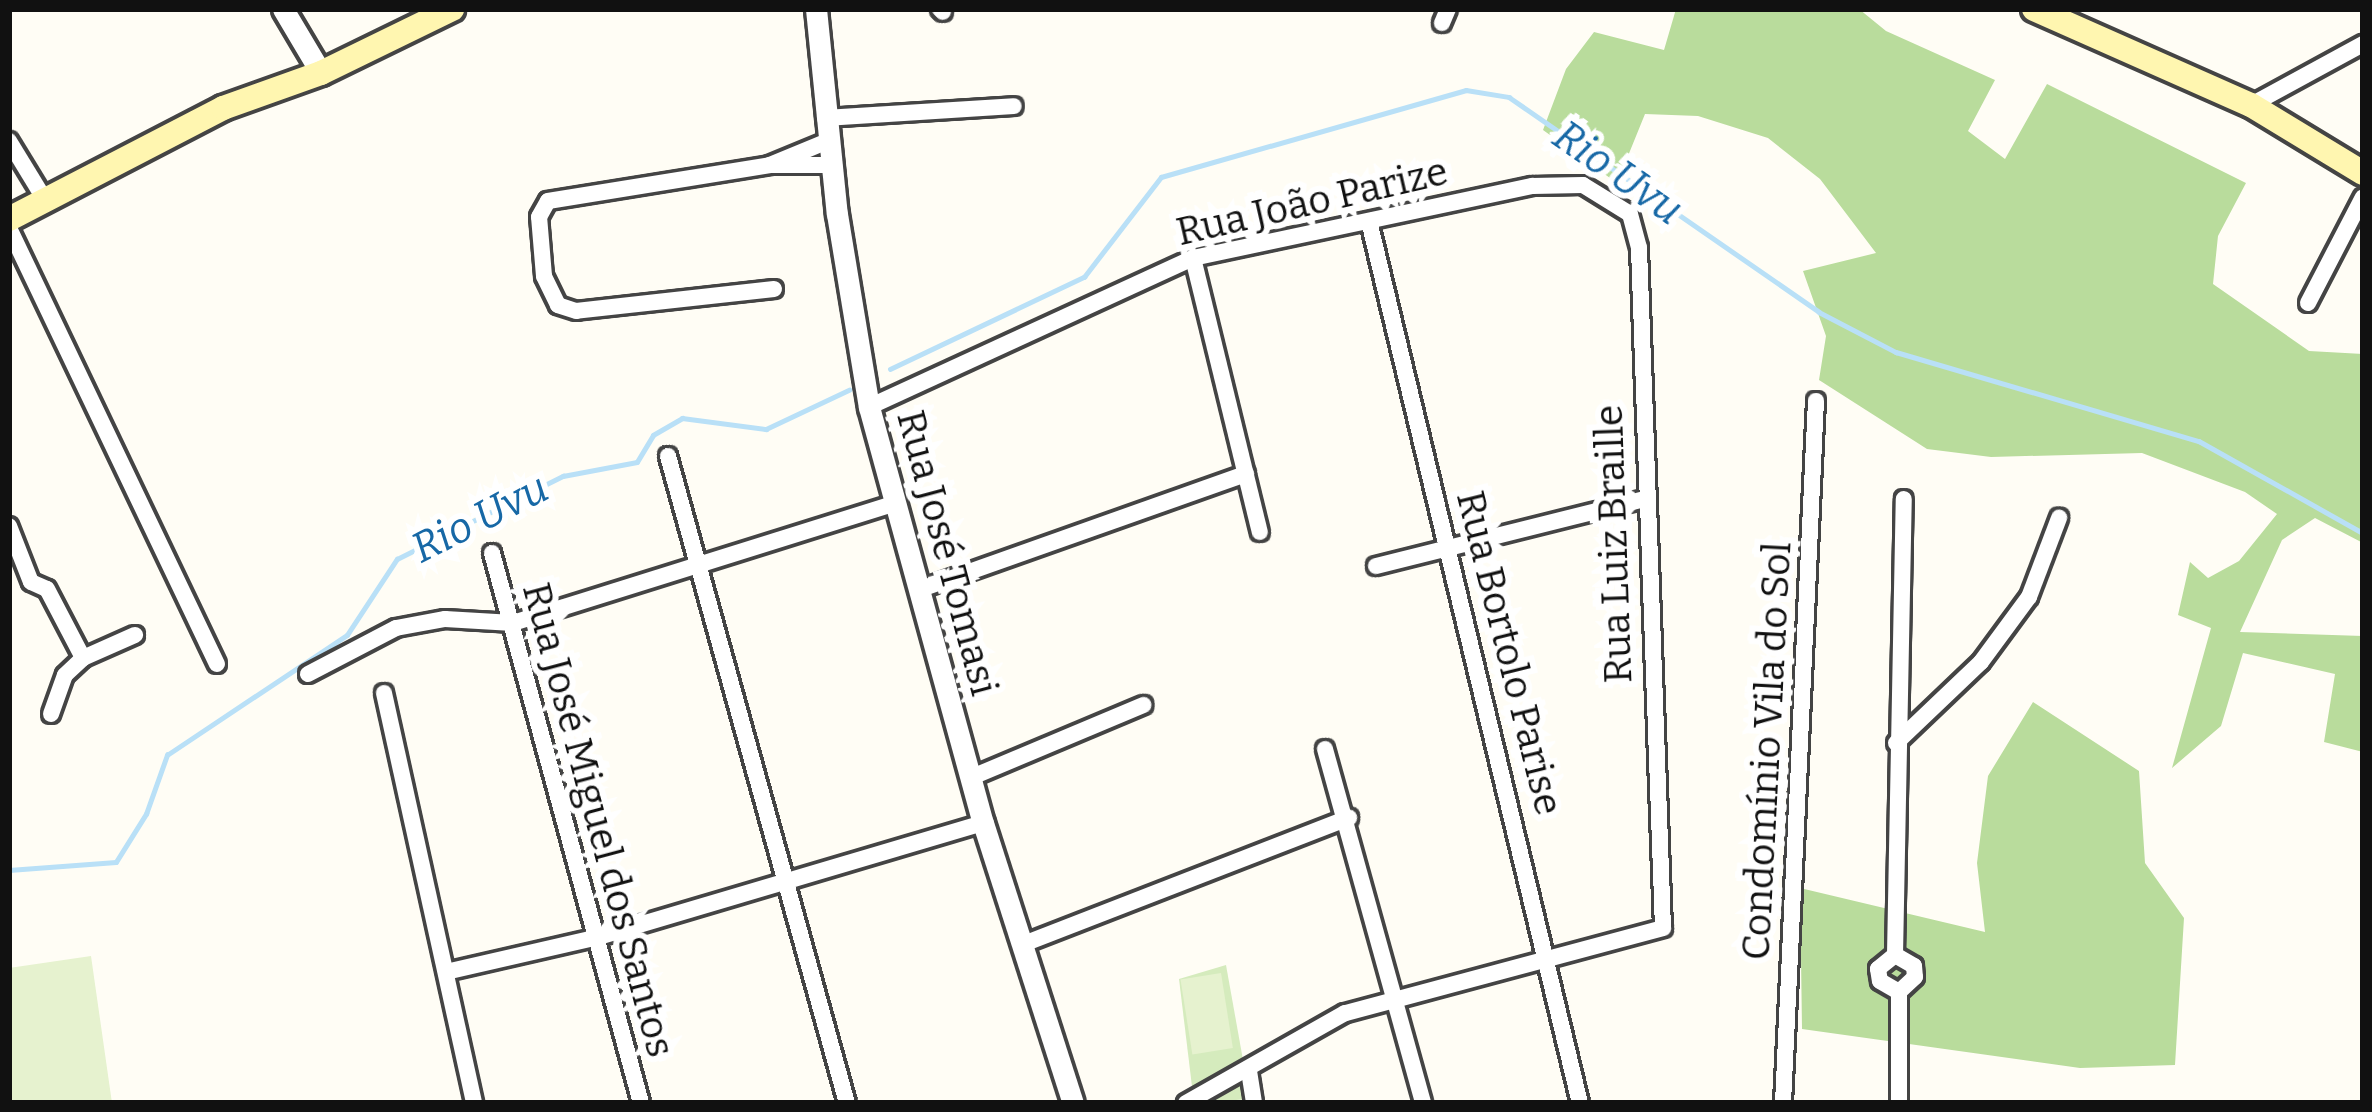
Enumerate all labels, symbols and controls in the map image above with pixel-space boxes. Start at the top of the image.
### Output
water label: Rio Uvu [1544,110,1692,236]
street label: Rua João Parize [1172,148,1452,256]
street label: Rua Luiz Braille [1586,404,1642,684]
street label: Rua José Tomasi [886,405,1008,701]
water label: Rio Uvu [403,462,557,574]
street label: Rua Bortolo Parise [1446,486,1572,820]
street label: Condomínio Vila do Sol [1733,541,1801,961]
street label: Rua José Miguel dos Santos [512,578,684,1062]

